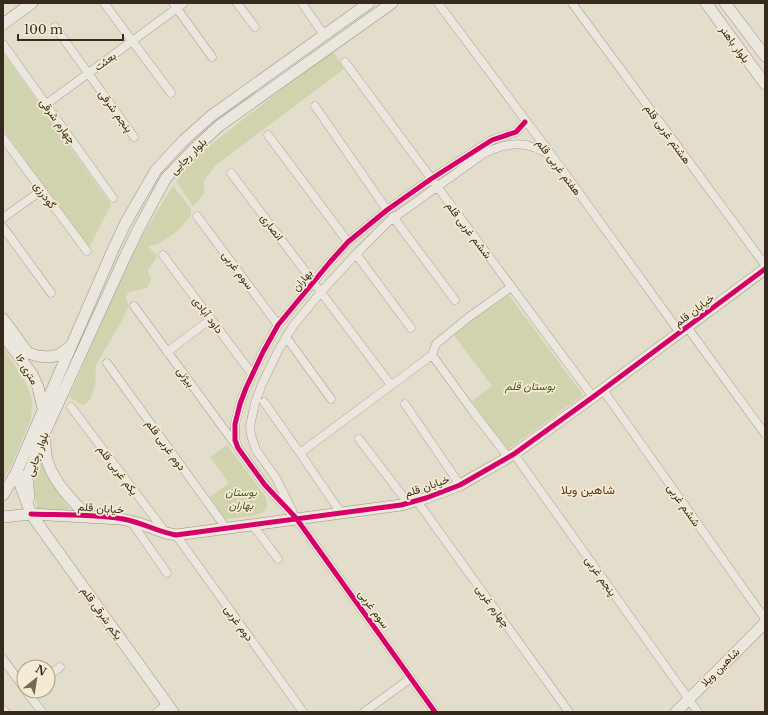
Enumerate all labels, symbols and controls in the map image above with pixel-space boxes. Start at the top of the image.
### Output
scale bar [18,16,123,42]
text: 100 m [24,22,63,37]
street label: بلوار باهنر [716,22,753,65]
street label: بعثت [91,48,119,74]
street label: پنجم شرقی [95,87,136,136]
street label: چهارم شرقی [36,96,79,147]
street label: هشتم غربی قلم [641,101,695,168]
street label: بلوار رجایی [167,135,209,177]
street label: هفتم غربی قلم [532,136,585,199]
street label: گودرزی [30,179,60,211]
street label: ششم غربی قلم [442,199,495,262]
street label: انصاری [258,211,286,243]
street label: سوم غربی [218,248,257,293]
street label: بهاران [289,266,315,294]
street label: خیابان قلم [671,290,717,330]
street label: داود آبادی [190,294,226,336]
street label: ۱۶ متری [12,351,42,387]
street label: بیژنی [174,364,198,390]
park label: بوستان قلم [504,379,556,394]
street label: دوم غربی قلم [142,417,189,474]
street label: بلوار رجایی [22,430,52,478]
street label: یکم غربی قلم [94,442,141,498]
street label: خیابان قلم [403,472,452,501]
street label: ششم غربی [663,481,704,530]
district label: شاهین ویلا [561,482,615,498]
park label: بوستان بهاران [225,485,257,512]
street label: خیابان قلم [77,499,125,518]
street label: پنجم غربی [581,553,620,599]
street label: چهارم غربی [472,582,513,631]
street label: یکم شرقی قلم [77,584,126,643]
street label: سوم غربی [354,587,393,632]
street label: دوم غربی [220,602,257,644]
street label: شاهین ویلا [698,644,743,689]
north arrow [16,659,56,699]
text: N [33,662,50,679]

